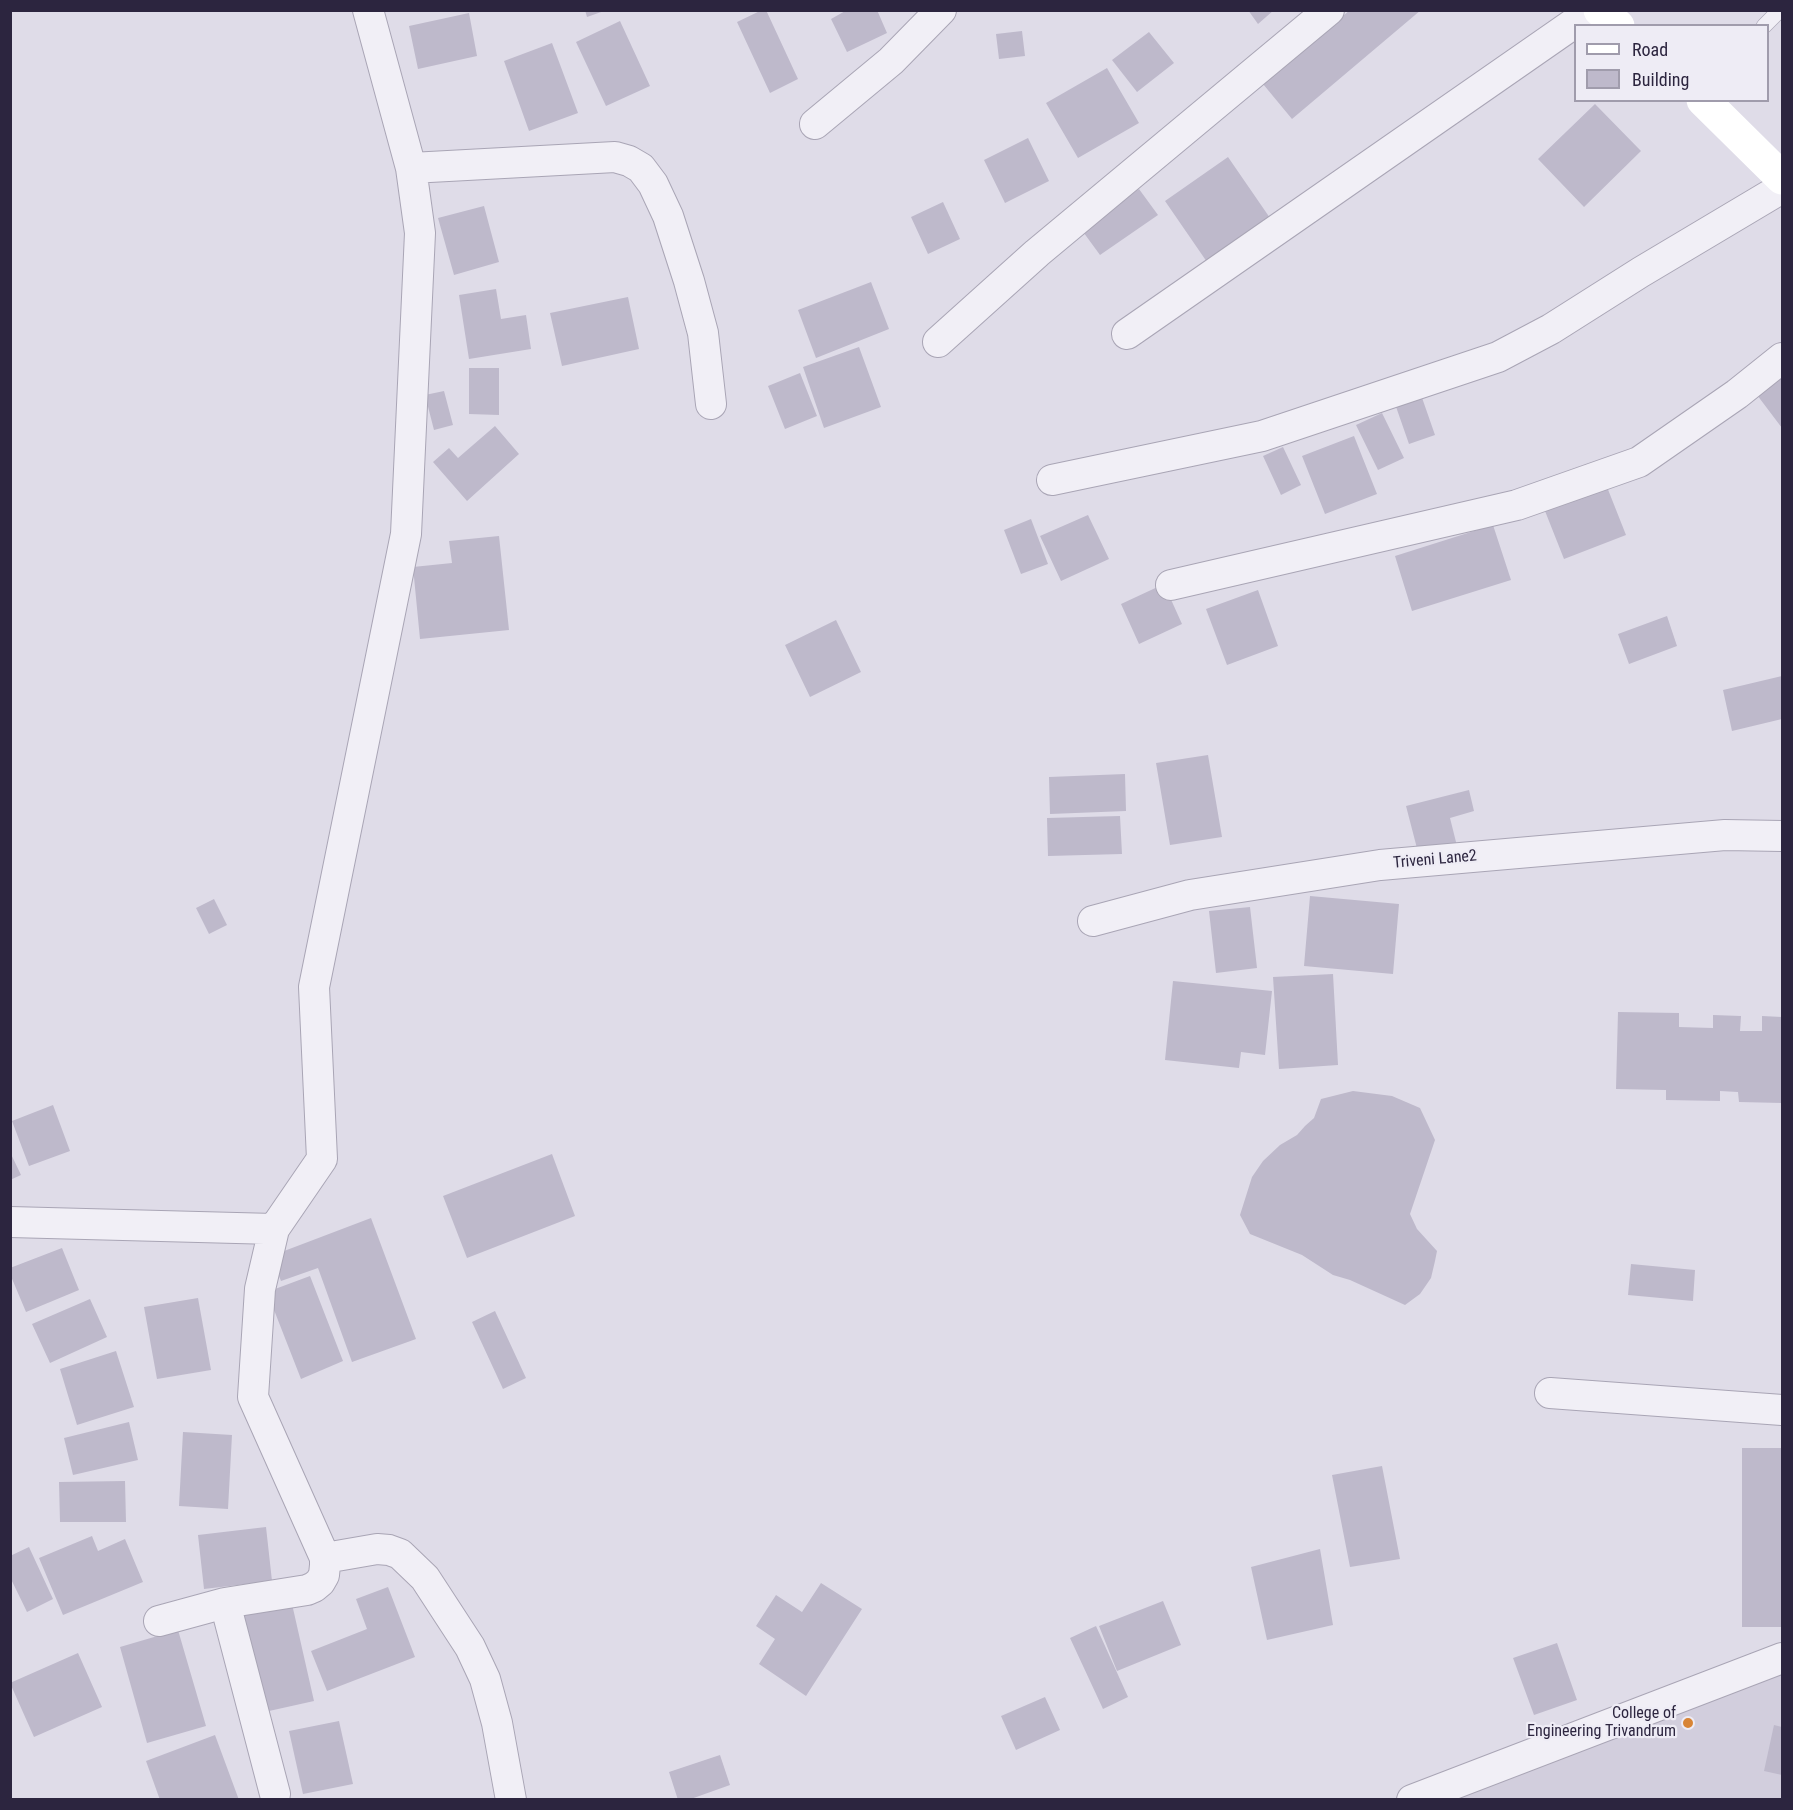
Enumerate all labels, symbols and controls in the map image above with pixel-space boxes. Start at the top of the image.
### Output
legend [1574,24,1769,102]
text: Road [1632,39,1668,60]
text: Building [1632,69,1689,90]
street label: Triveni Lane2 [1392,847,1478,873]
place label: College of Engineering Trivandrum [1527,1704,1676,1742]
marker: College of Engineering Trivandrum [1681,1716,1695,1730]

